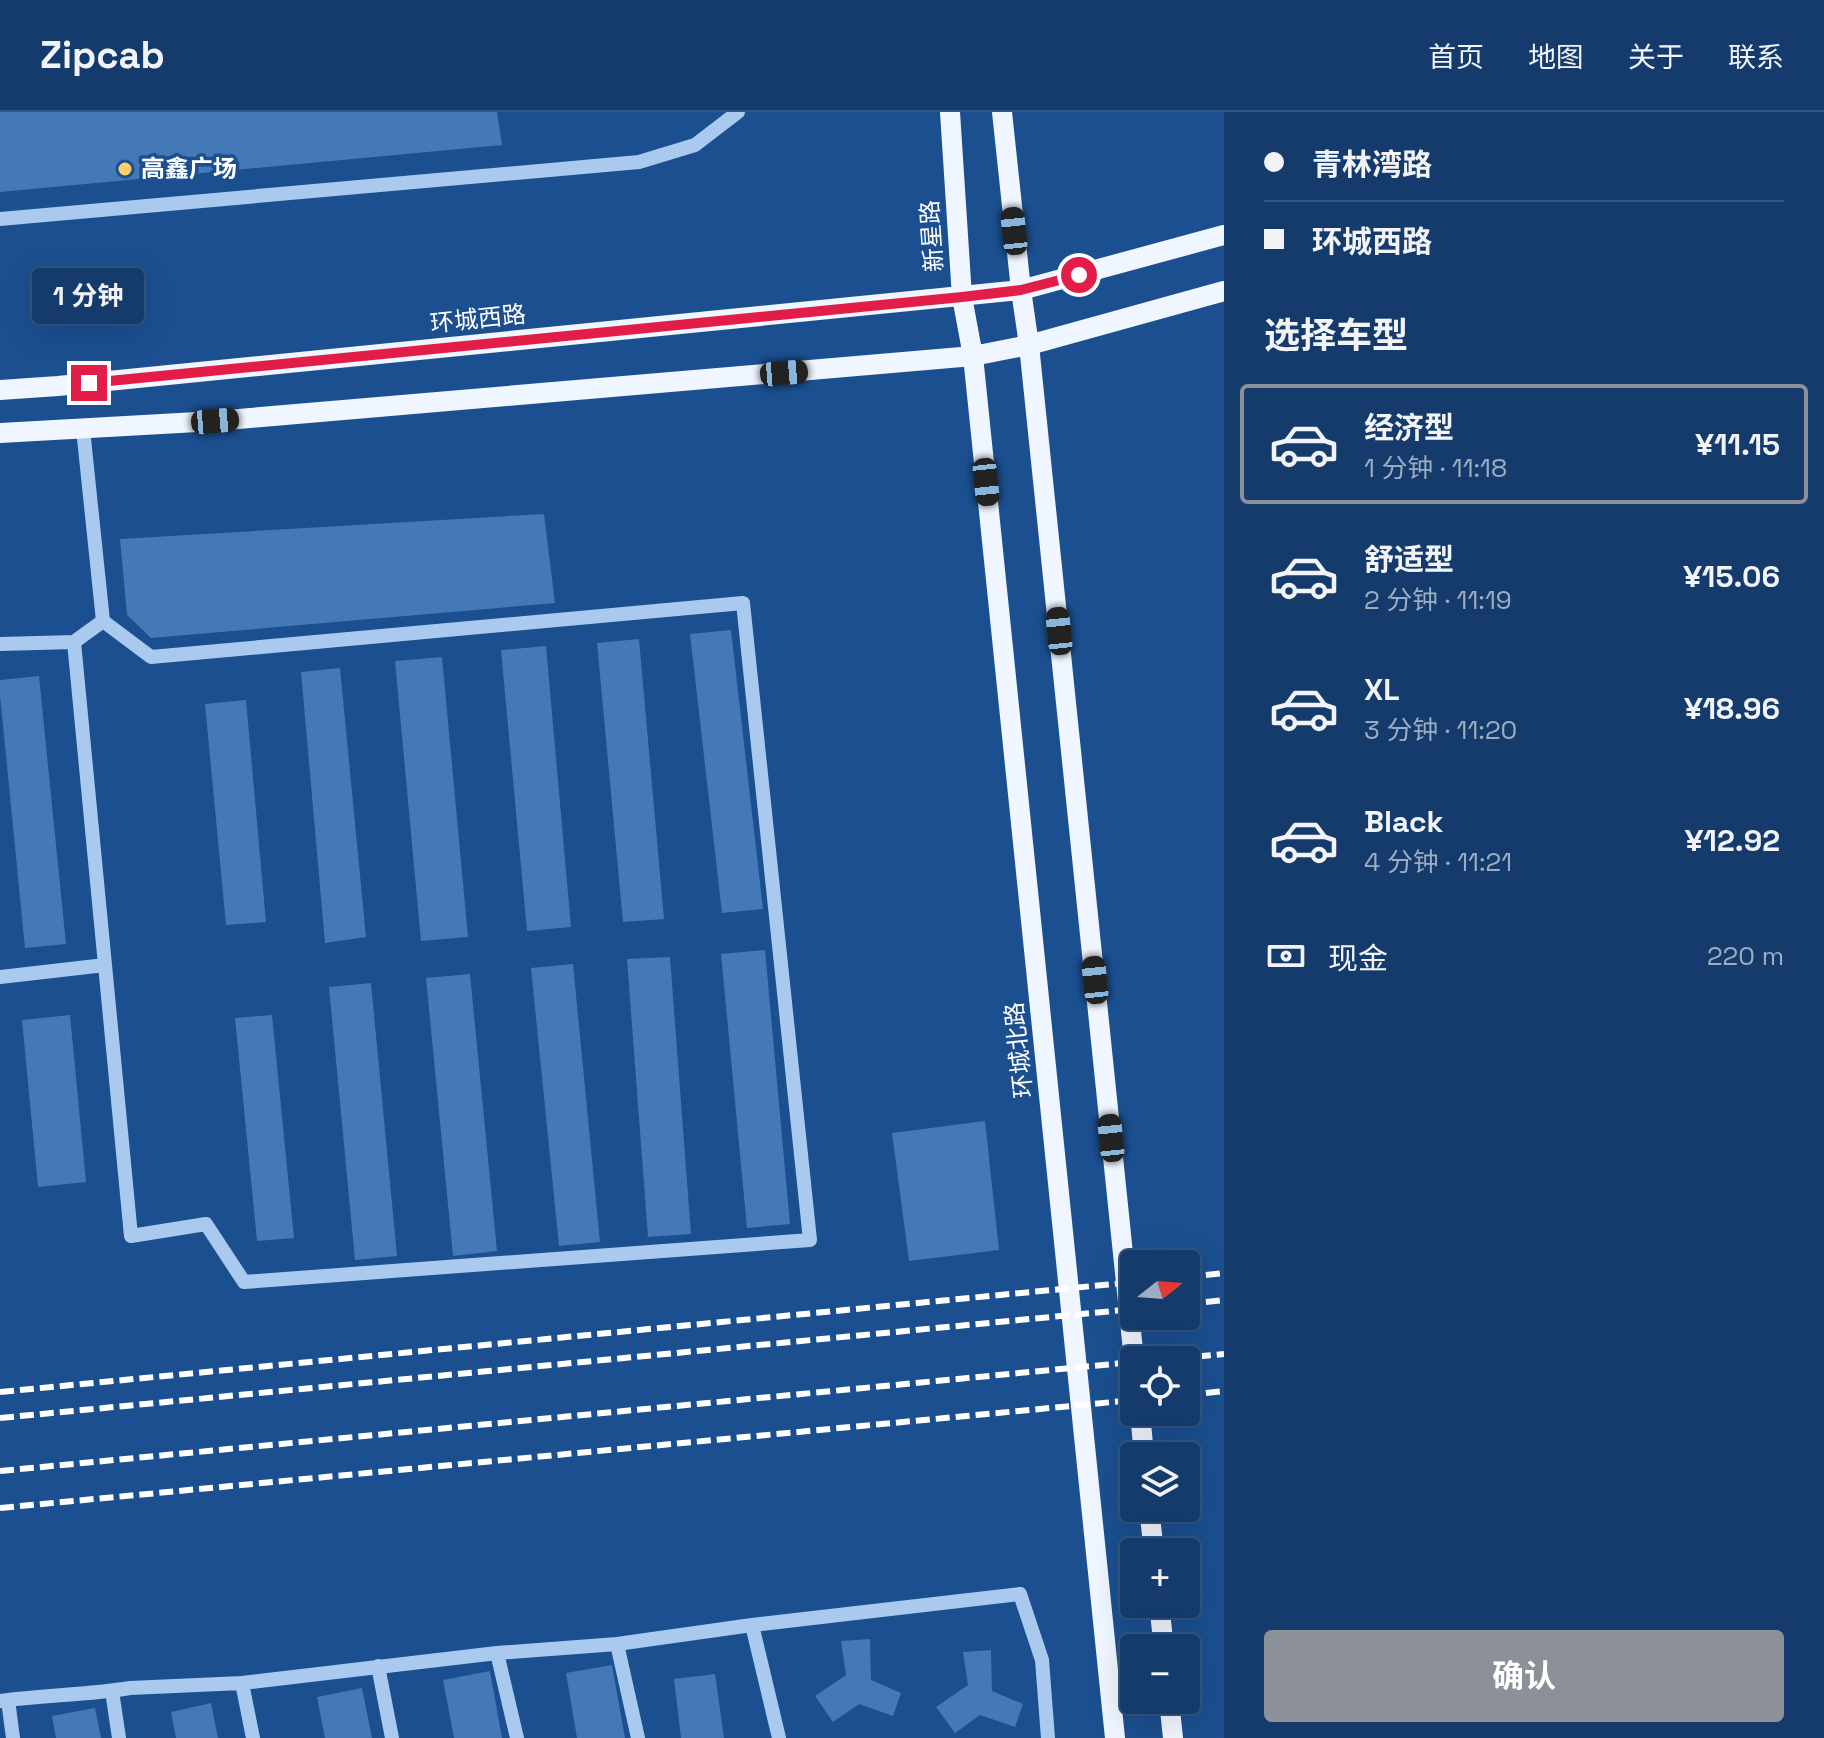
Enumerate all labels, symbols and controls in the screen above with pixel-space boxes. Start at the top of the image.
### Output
text: Zipcab [40,31,165,79]
text: 首页 [1428,39,1484,75]
text: 地图 [1528,39,1584,75]
text: 关于 [1628,39,1684,75]
text: 联系 [1728,39,1784,75]
text: 青林湾路 [1312,145,1432,184]
place label: 高鑫广场 [141,153,237,184]
marker: 高鑫广场 [116,160,134,178]
street label: 新星路 [914,199,949,273]
car [1000,206,1028,256]
text: 环城西路 [1312,222,1432,261]
route start [1061,257,1097,293]
callout: 1 分钟 [33,267,145,323]
text: 1 分钟 [53,279,123,313]
street label: 环城西路 [429,298,527,339]
text: 选择车型 [1264,313,1408,359]
car [759,359,809,387]
route end [71,365,107,401]
car [190,407,240,435]
icon: car [1268,408,1340,480]
text: 经济型 [1364,408,1454,447]
text: ¥11.15 [1695,425,1780,464]
text: 1 分钟 · 11:18 [1364,451,1507,485]
car [972,457,1000,507]
icon: car [1268,540,1340,612]
text: 舒适型 [1364,540,1454,579]
text: ¥15.06 [1683,557,1780,596]
text: 2 分钟 · 11:19 [1364,583,1512,617]
car [1045,606,1073,656]
text: XL [1364,670,1400,709]
icon: car [1268,672,1340,744]
text: ¥18.96 [1684,689,1780,728]
text: 3 分钟 · 11:20 [1364,713,1517,747]
text: Black [1364,802,1443,841]
icon: car [1268,804,1340,876]
text: ¥12.92 [1685,821,1780,860]
text: 4 分钟 · 11:21 [1364,845,1512,879]
icon: cash [1264,934,1308,978]
text: 现金 [1328,939,1388,978]
text: 220 m [1707,939,1784,973]
car [1081,955,1109,1005]
street label: 环城北路 [998,1001,1039,1099]
car [1097,1113,1125,1163]
north arrow [1120,1250,1200,1330]
map controls [1120,1250,1200,1714]
button: locate [1120,1346,1200,1426]
button: layers [1120,1442,1200,1522]
button: + [1120,1538,1200,1618]
button: 确认 [1264,1630,1784,1722]
button: − [1120,1634,1200,1714]

